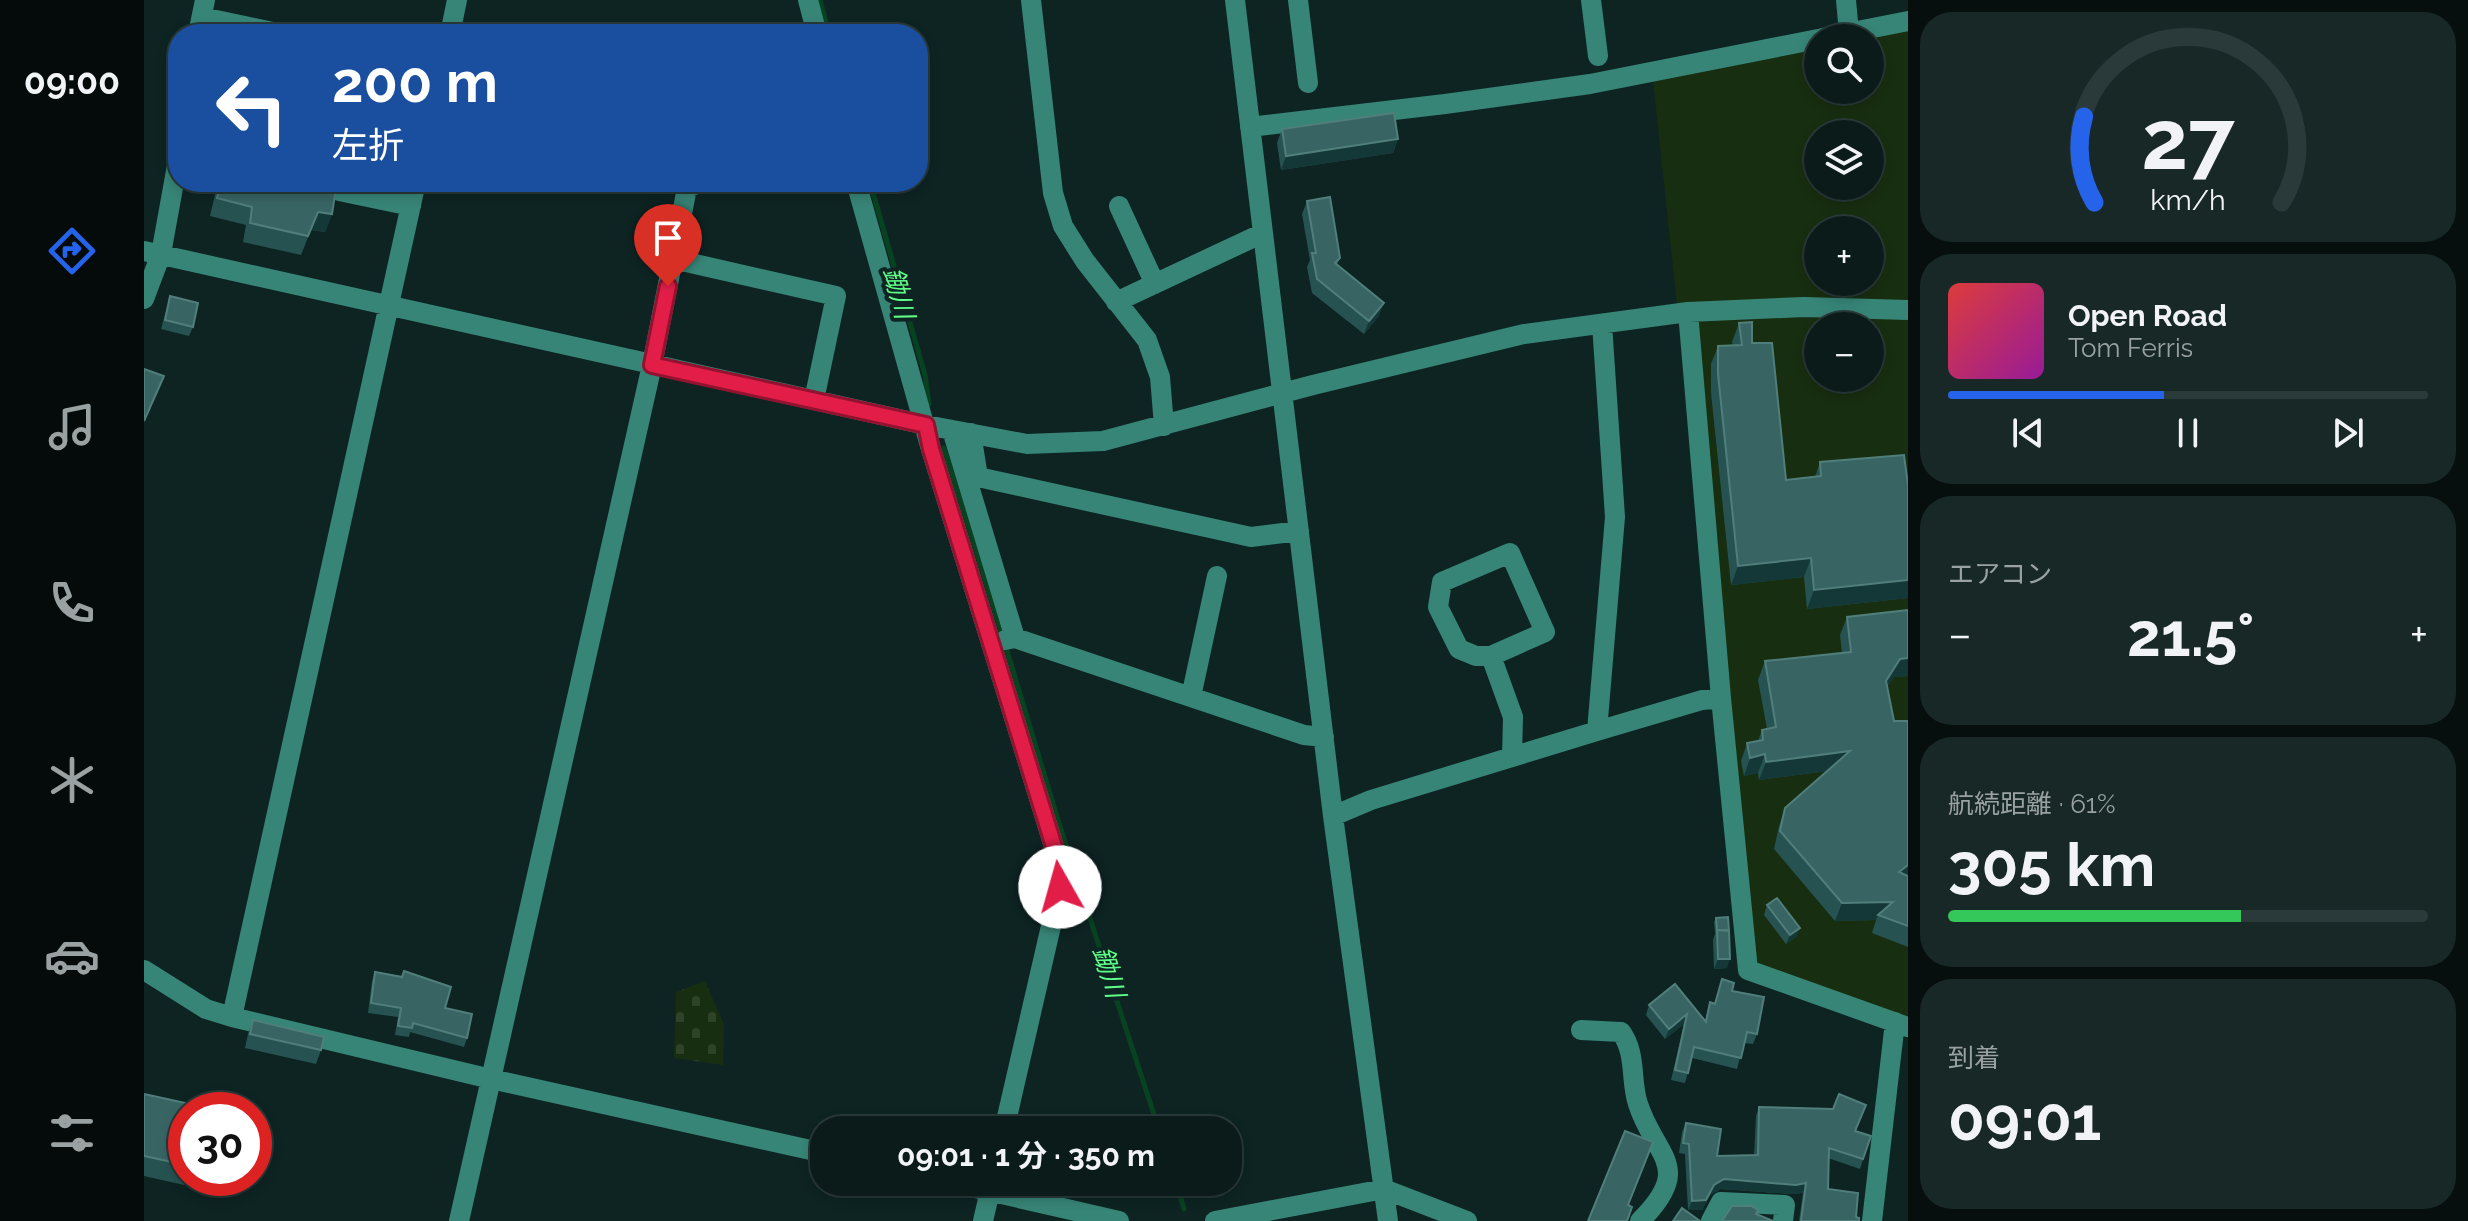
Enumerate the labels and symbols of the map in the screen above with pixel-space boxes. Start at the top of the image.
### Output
pin [634,204,702,286]
water label: 鋤川 [878,264,921,325]
position arrow [1018,845,1102,929]
water label: 鋤川 [1087,943,1132,1004]
speed limit sign: 30 [168,1092,272,1196]

